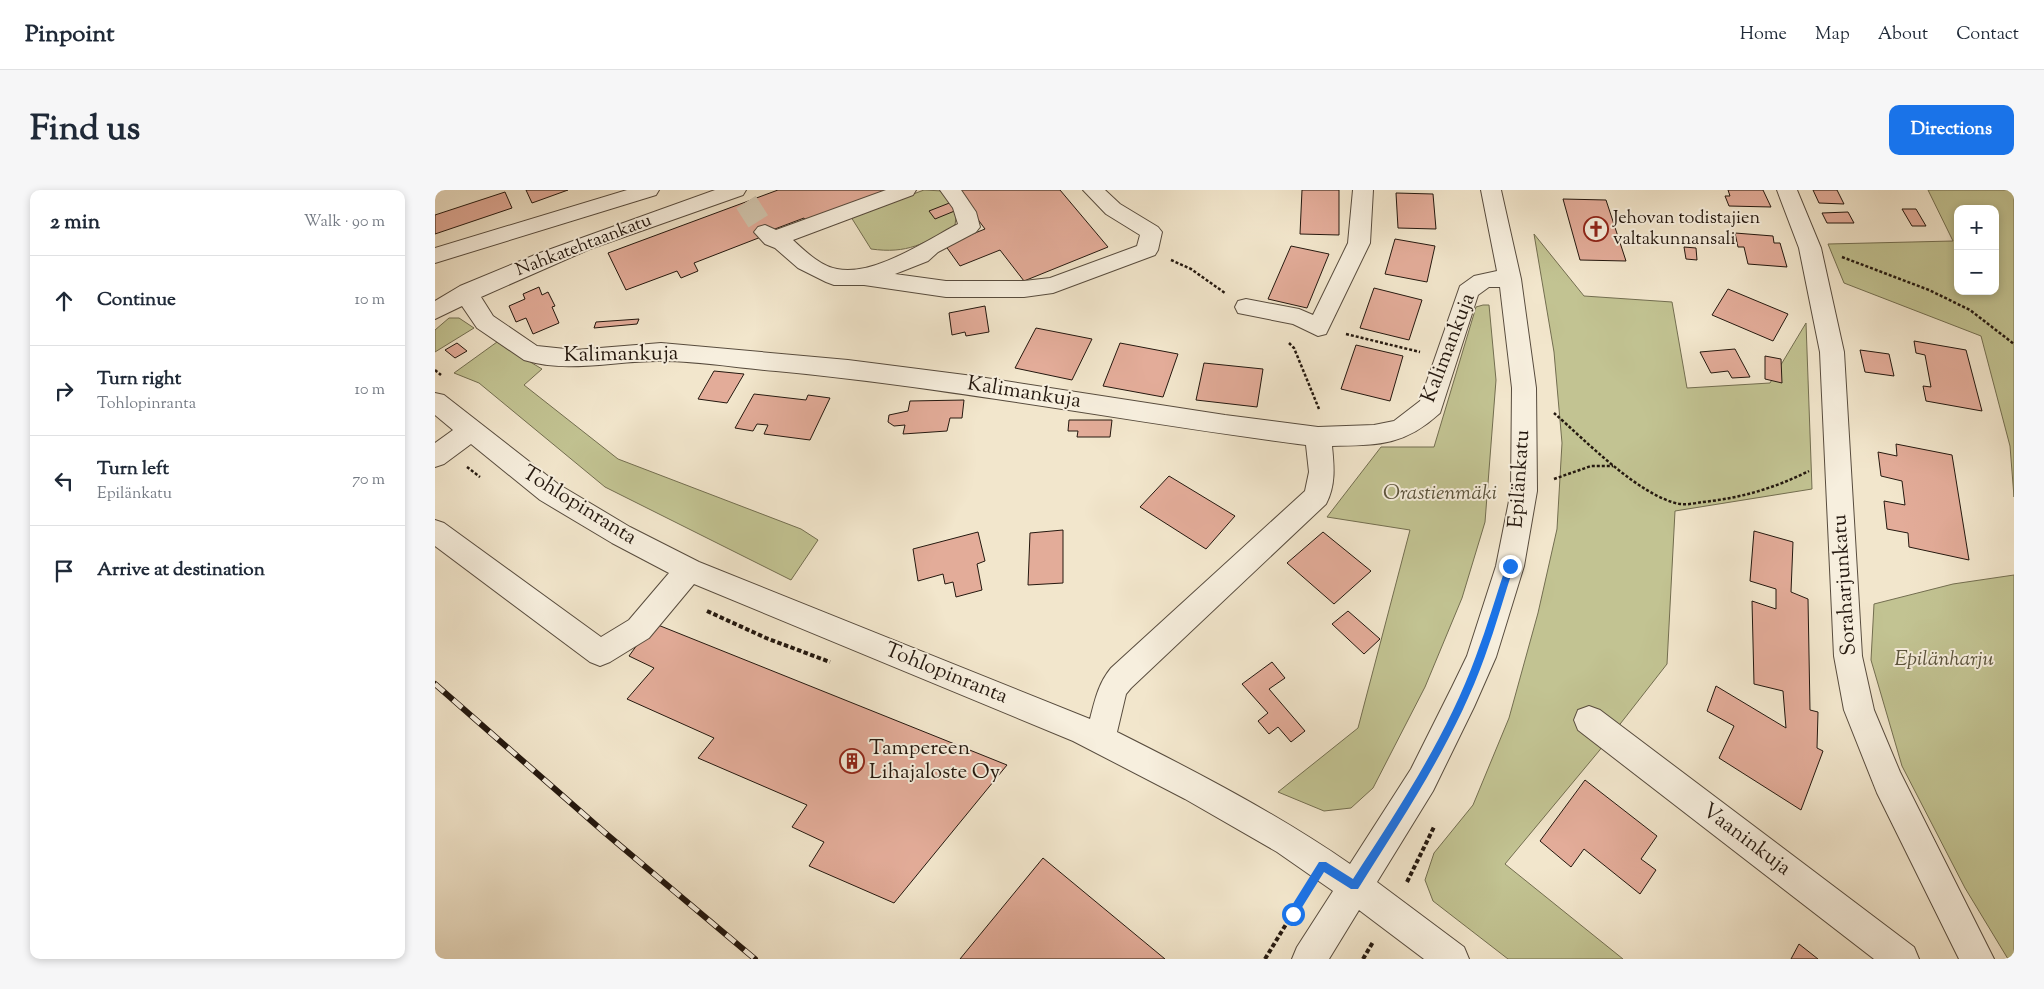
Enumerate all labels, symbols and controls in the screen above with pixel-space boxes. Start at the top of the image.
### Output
text: Pinpoint [25,18,114,52]
text: Home [1740,22,1787,48]
text: Map [1815,22,1850,48]
text: About [1878,22,1928,48]
text: Contact [1956,22,2019,48]
text: Find us [30,105,140,156]
button: Directions [1889,105,2014,155]
map controls [1954,205,1999,295]
button: + [1954,205,1999,250]
place label: Jehovan todistajien valtakunnansali [1612,206,1760,253]
text: 2 min [50,208,100,238]
street label: Nahkatehtaankatu [512,208,656,284]
text: Walk · 90 m [304,211,385,234]
church icon: Jehovan todistajien valtakunnansali [1583,216,1609,242]
button: − [1954,250,1999,295]
icon: ahead [50,287,78,315]
text: Continue [97,287,176,314]
text: 10 m [355,289,385,312]
street label: Kalimankuja [1414,289,1484,407]
street label: Kalimankuja [563,339,679,371]
text: Turn right [97,366,181,393]
street label: Kalimankuja [965,369,1083,417]
icon: right [50,377,78,405]
text: 10 m [355,379,385,402]
text: Tohlopinranta [97,393,196,416]
street label: Epilänkatu [1502,429,1538,529]
text: Turn left [97,456,169,483]
street label: Tohlopinranta [516,459,642,553]
icon: left [50,467,78,495]
text: 70 m [352,469,385,492]
park label: Orastienmäki [1383,479,1497,509]
text: Epilänkatu [97,483,172,506]
street label: Soraharjunkatu [1825,513,1865,657]
route end [1499,555,1522,578]
icon: arrive [50,557,78,585]
text: Arrive at destination [97,557,265,584]
street label: Tohlopinranta [880,636,1012,712]
park label: Epilänharju [1894,645,1994,675]
place label: Tampereen Lihajaloste Oy [869,734,1001,788]
building icon: Tampereen Lihajaloste Oy [839,748,865,774]
street label: Vaaninkuja [1695,797,1797,884]
route start [1282,903,1305,926]

